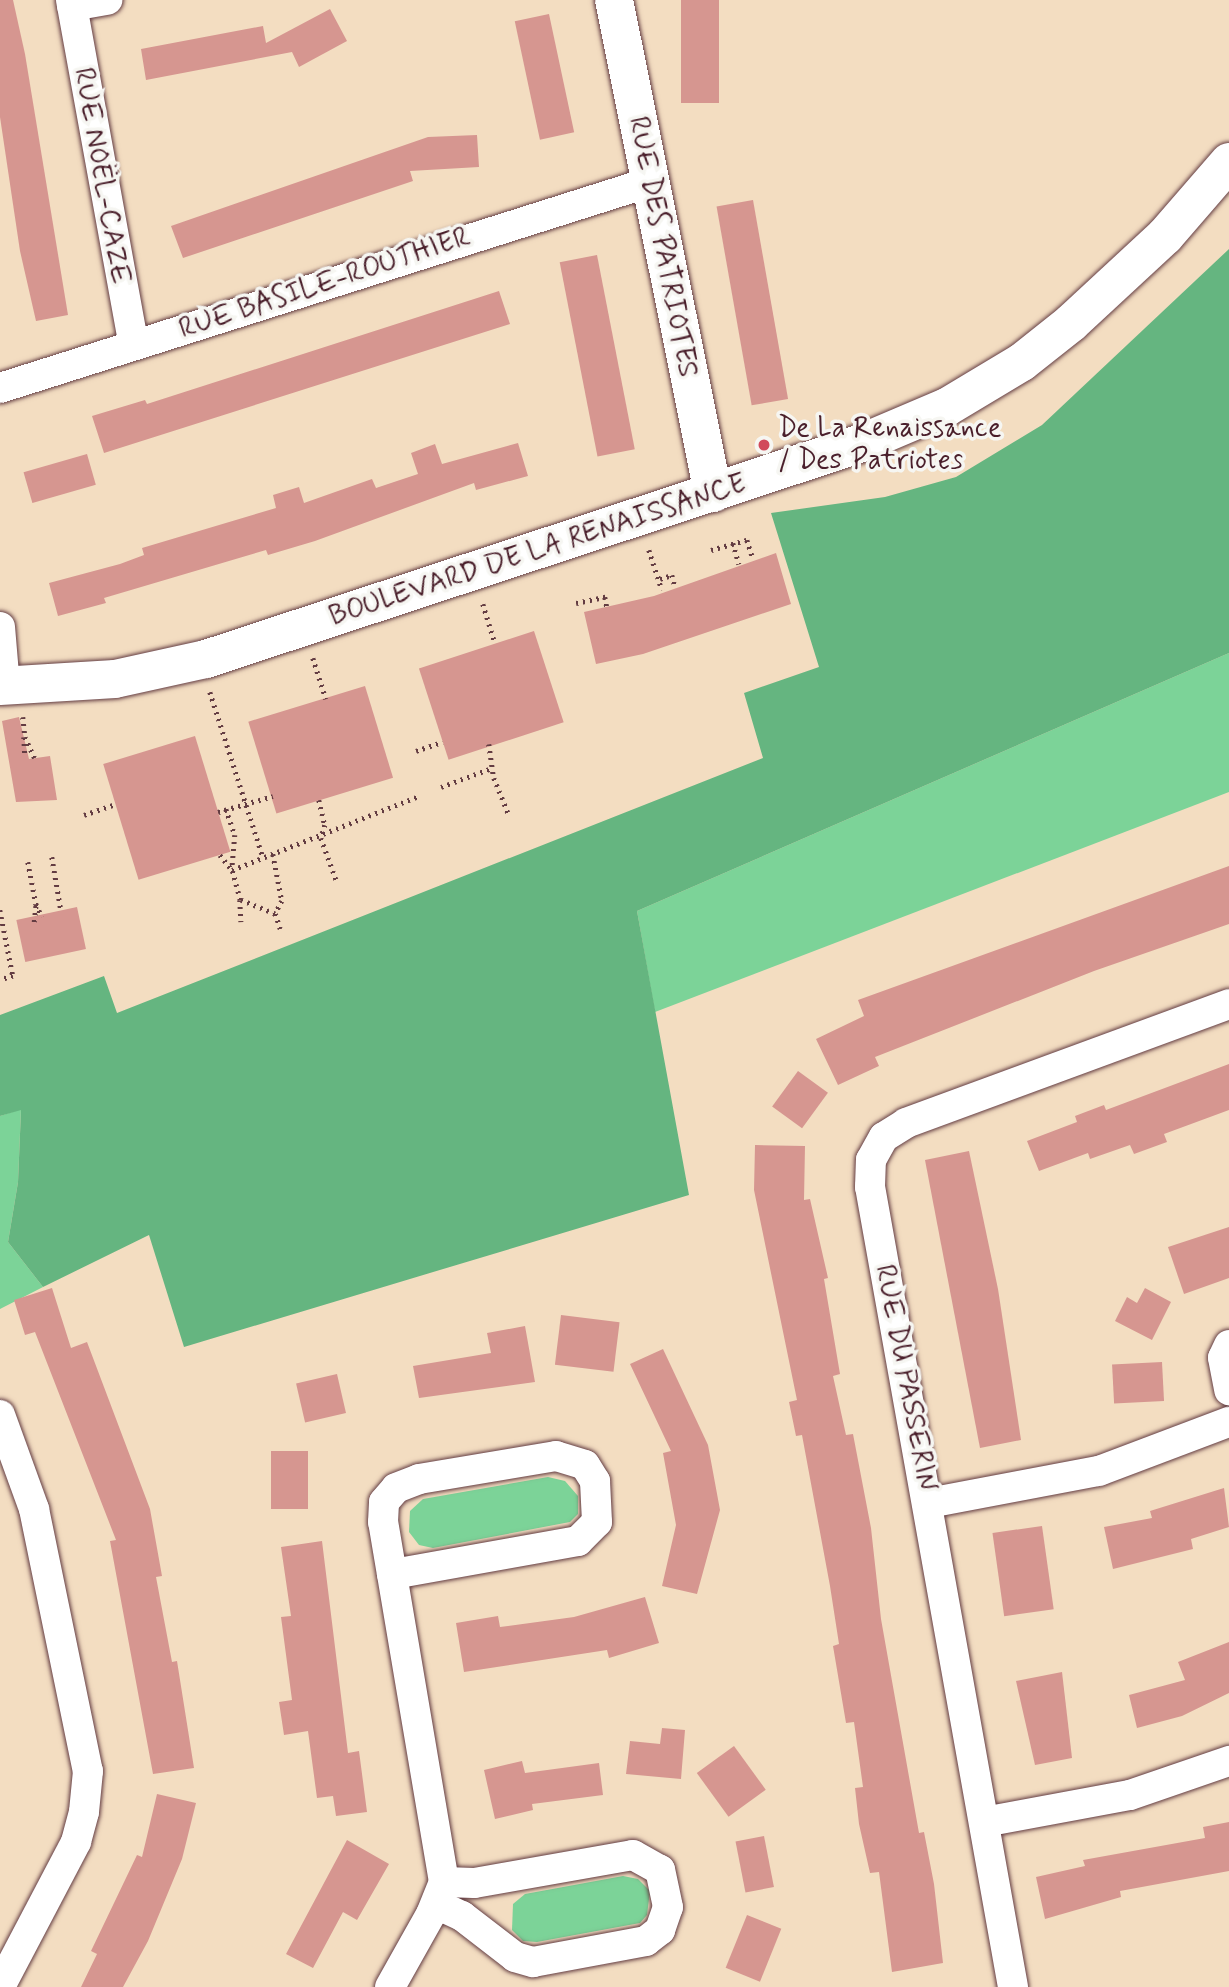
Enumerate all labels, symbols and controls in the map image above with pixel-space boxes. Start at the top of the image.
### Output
street label: RUE NOËL-CAZE [65,64,137,288]
street label: RUE DES PATRIOTES [620,114,704,380]
street label: RUE BASILE-ROUTHIER [176,221,474,347]
place label: De La Renaissance / Des Patriotes [778,412,999,478]
marker: De La Renaissance / Des Patriotes [756,437,772,453]
street label: BOULEVARD DE LA RENAISSANCE [327,468,749,634]
street label: RUE DU PASSERIN [866,1260,944,1496]

